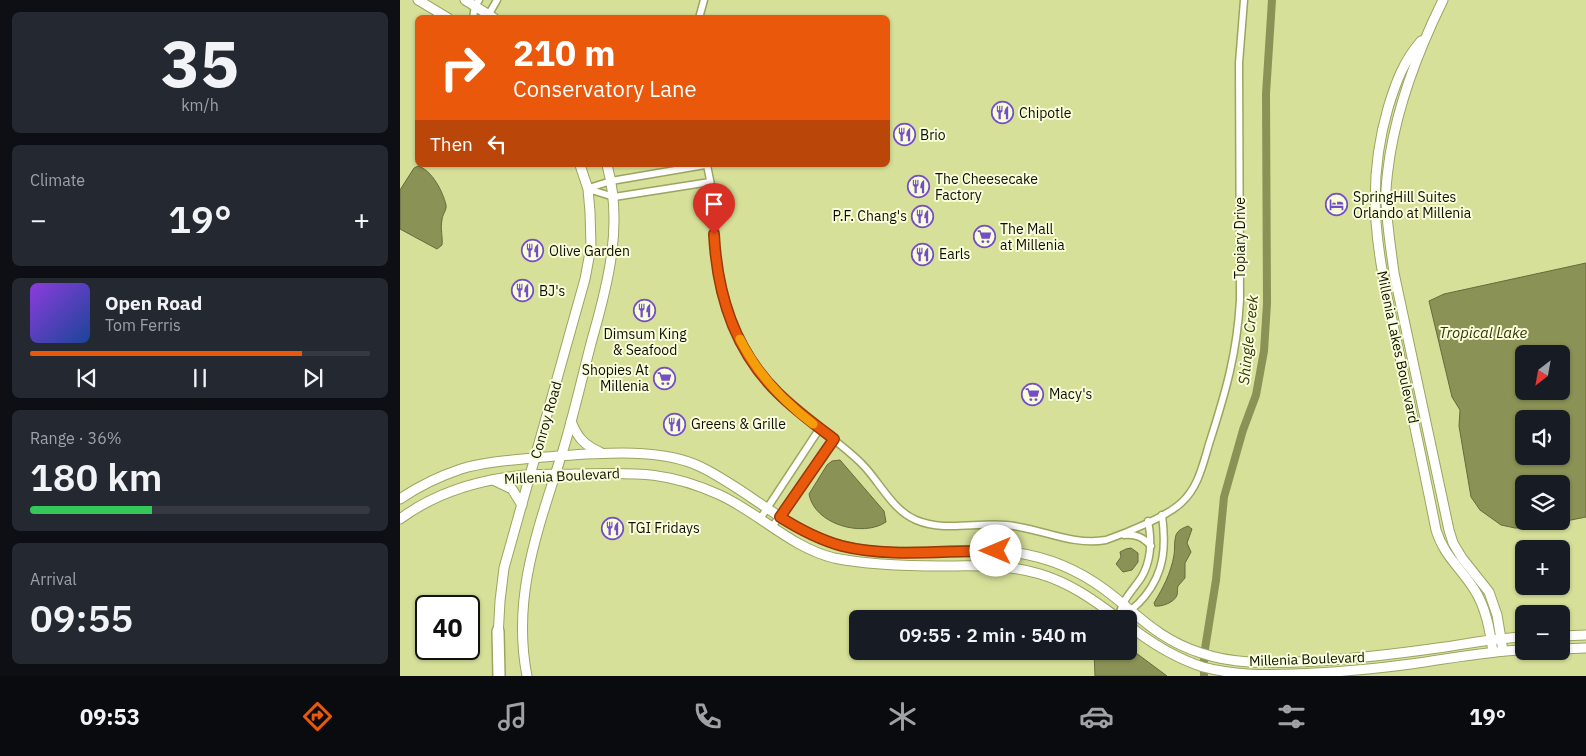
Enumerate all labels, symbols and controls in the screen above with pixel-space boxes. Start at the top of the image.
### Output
text: 35 [161,20,239,105]
text: 210 m [513,30,616,76]
icon: right [430,35,495,100]
text: Conservatory Lane [513,74,697,103]
text: km/h [181,95,219,115]
restaurant icon: Chipotle [991,101,1015,125]
place label: Chipotle [1019,104,1072,122]
restaurant icon: Brio [892,123,916,147]
place label: Brio [920,126,946,144]
icon: left [483,130,511,158]
text: Then [430,132,473,156]
text: Climate [30,170,85,190]
place label: The Cheesecake Factory [935,170,1038,204]
restaurant icon: The Cheesecake Factory [907,175,931,199]
pin [693,183,735,234]
place label: SpringHill Suites Orlando at Millenia [1353,188,1472,222]
icon: arrive [700,190,728,218]
hotel icon: SpringHill Suites Orlando at Millenia [1325,193,1349,217]
text: 19° [168,194,232,243]
street label: Topiary Drive [1231,197,1249,279]
text: − [30,201,47,238]
text: + [353,201,370,238]
restaurant icon: P.F. Chang's [911,204,935,228]
place label: P.F. Chang's [833,207,907,225]
place label: The Mall at Millenia [1000,220,1065,254]
supermarket icon: The Mall at Millenia [972,225,996,249]
restaurant icon: Olive Garden [521,239,545,263]
place label: Olive Garden [549,242,630,260]
restaurant icon: Earls [911,242,935,266]
place label: Earls [939,245,971,263]
street label: Millenia Lakes Boulevard [1373,269,1423,425]
restaurant icon: BJ's [511,279,535,303]
place label: BJ's [539,282,566,300]
text: Open Road [105,291,202,315]
water label: Shingle Creek [1234,294,1262,386]
restaurant icon: Dimsum King & Seafood [633,299,657,323]
text: Tom Ferris [105,315,181,335]
water label: Tropical Lake [1439,323,1527,342]
place label: Dimsum King & Seafood [603,325,687,359]
north arrow [1515,345,1570,400]
map controls [1515,345,1570,660]
place label: Shopies At Millenia [582,361,650,395]
icon: previous [73,364,101,392]
icon: pause [186,364,214,392]
icon: next [299,364,327,392]
supermarket icon: Shopies At Millenia [653,366,677,390]
street label: Conroy Road [526,379,566,461]
supermarket icon: Macy's [1021,382,1045,406]
place label: Macy's [1049,385,1093,403]
button: sound [1515,410,1570,465]
restaurant icon: Greens & Grille [663,412,687,436]
place label: Greens & Grille [691,415,786,433]
text: Range · 36% [30,428,122,448]
text: 180 km [30,452,162,501]
street label: Millenia Boulevard [504,464,620,488]
button: layers [1515,475,1570,530]
restaurant icon: TGI Fridays [600,516,624,540]
place label: TGI Fridays [628,519,700,537]
position arrow [969,524,1021,576]
button: + [1515,540,1570,595]
text: Arrival [30,569,77,589]
text: 09:55 [30,593,133,642]
speed limit sign: 40 [415,595,480,660]
button: − [1515,605,1570,660]
text: 09:55 · 2 min · 540 m [899,623,1087,647]
street label: Millenia Boulevard [1249,648,1365,670]
icon: directions [300,699,335,734]
icon: music [495,699,530,734]
icon: phone [690,699,725,734]
icon: climate [885,699,920,734]
icon: car [1079,699,1114,734]
icon: filters [1274,699,1309,734]
text: 09:53 [80,702,140,731]
text: 19° [1469,702,1506,731]

